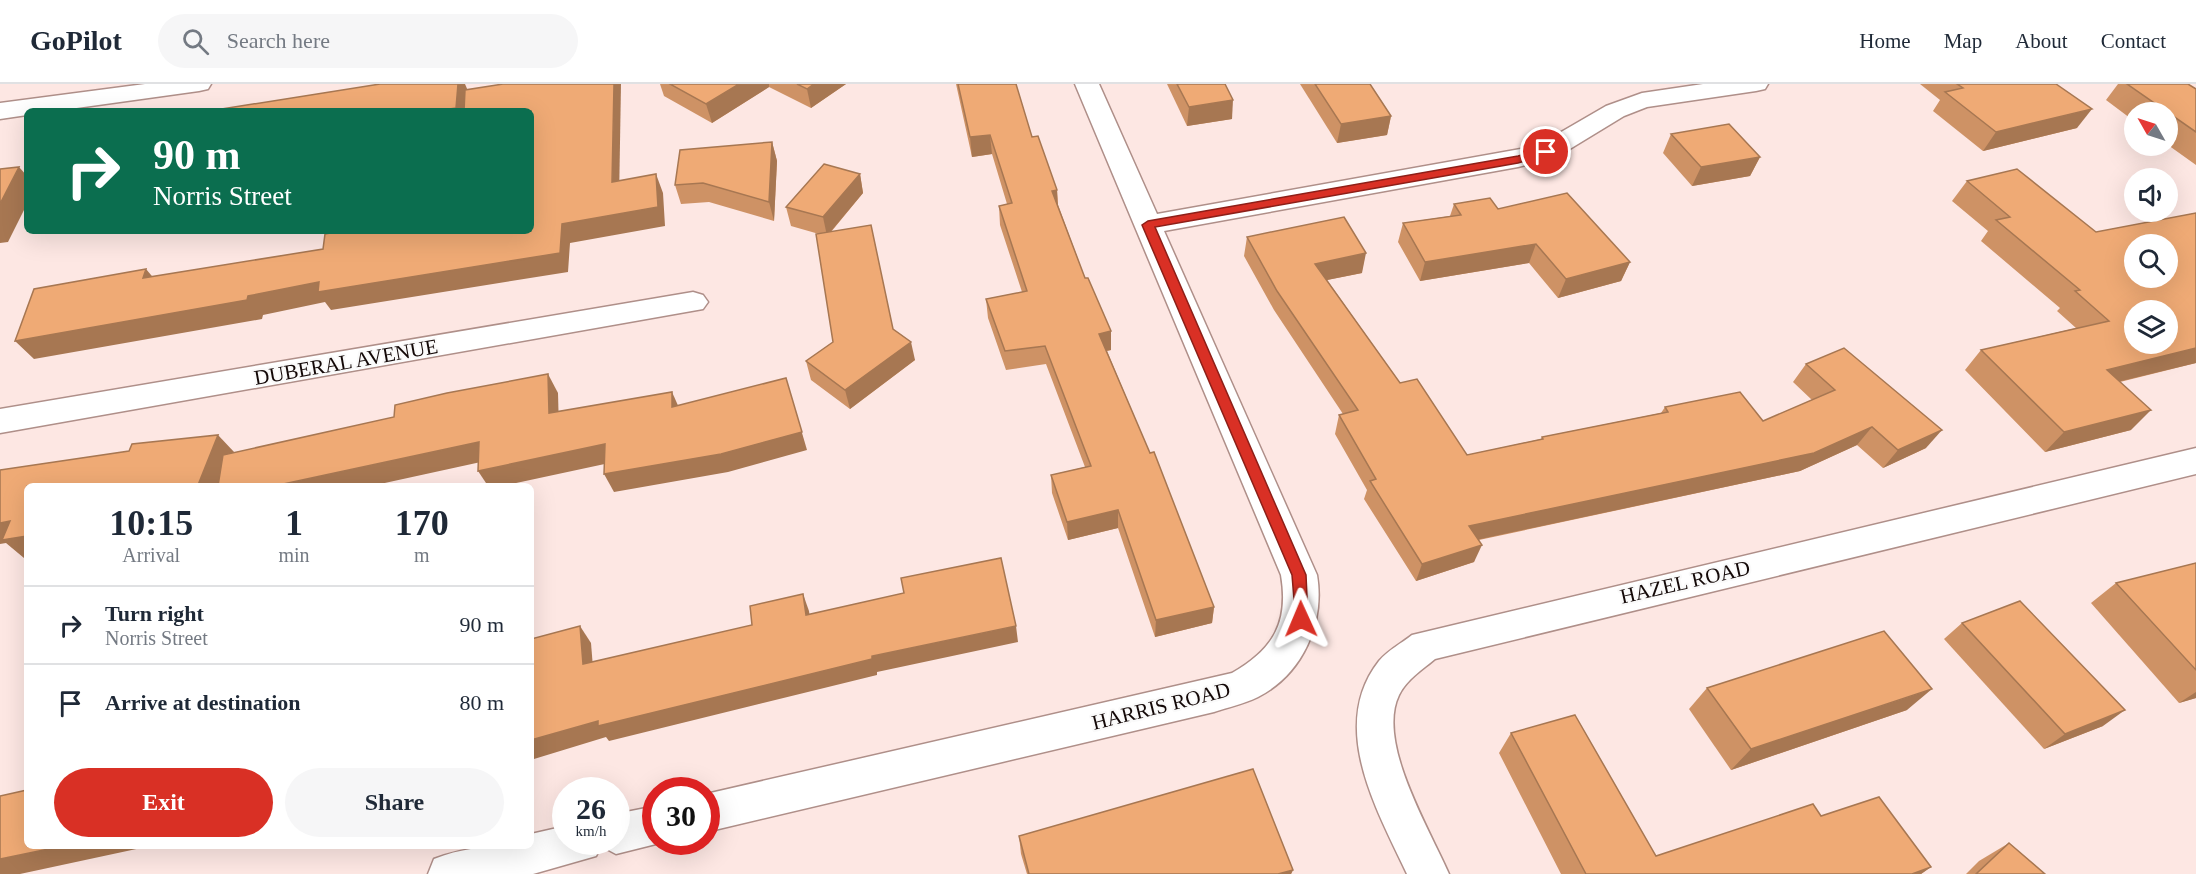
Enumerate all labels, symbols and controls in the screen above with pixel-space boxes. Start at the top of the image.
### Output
search box [158,14,578,68]
text: GoPilot [30,25,122,56]
icon: search [179,25,212,58]
text: Search here [227,28,330,53]
text: Home [1859,29,1911,53]
text: Map [1944,29,1982,53]
text: About [2015,29,2068,53]
text: Contact [2101,29,2166,53]
north arrow [2124,102,2178,156]
map controls [2124,102,2178,354]
pin [1520,126,1571,177]
icon: right [54,132,132,210]
text: 90 m [153,132,241,178]
icon: arrive [1529,135,1562,168]
button: sound [2124,168,2178,222]
text: Norris Street [153,181,292,211]
button: search [2124,234,2178,288]
button: layers [2124,300,2178,354]
street label: DUBERAL AVENUE [252,334,440,390]
text: 10:15 [109,503,193,543]
text: 1 [285,503,303,543]
text: 170 [395,503,449,543]
text: Arrival [122,544,180,566]
text: min [278,544,310,566]
text: m [414,544,430,566]
street label: HAZEL ROAD [1618,555,1752,609]
position arrow [1269,587,1333,651]
text: Turn right [105,601,204,626]
icon: right [54,609,87,642]
text: 90 m [459,612,504,637]
text: Norris Street [105,627,208,649]
street label: HARRIS ROAD [1089,677,1233,735]
icon: arrive [54,687,87,720]
text: Arrive at destination [105,690,301,715]
text: 80 m [459,690,504,715]
button: Exit [54,768,273,837]
button: Share [285,768,504,837]
speed limit sign: 30 [642,777,720,855]
text: 26 [576,792,606,825]
text: km/h [576,823,606,839]

